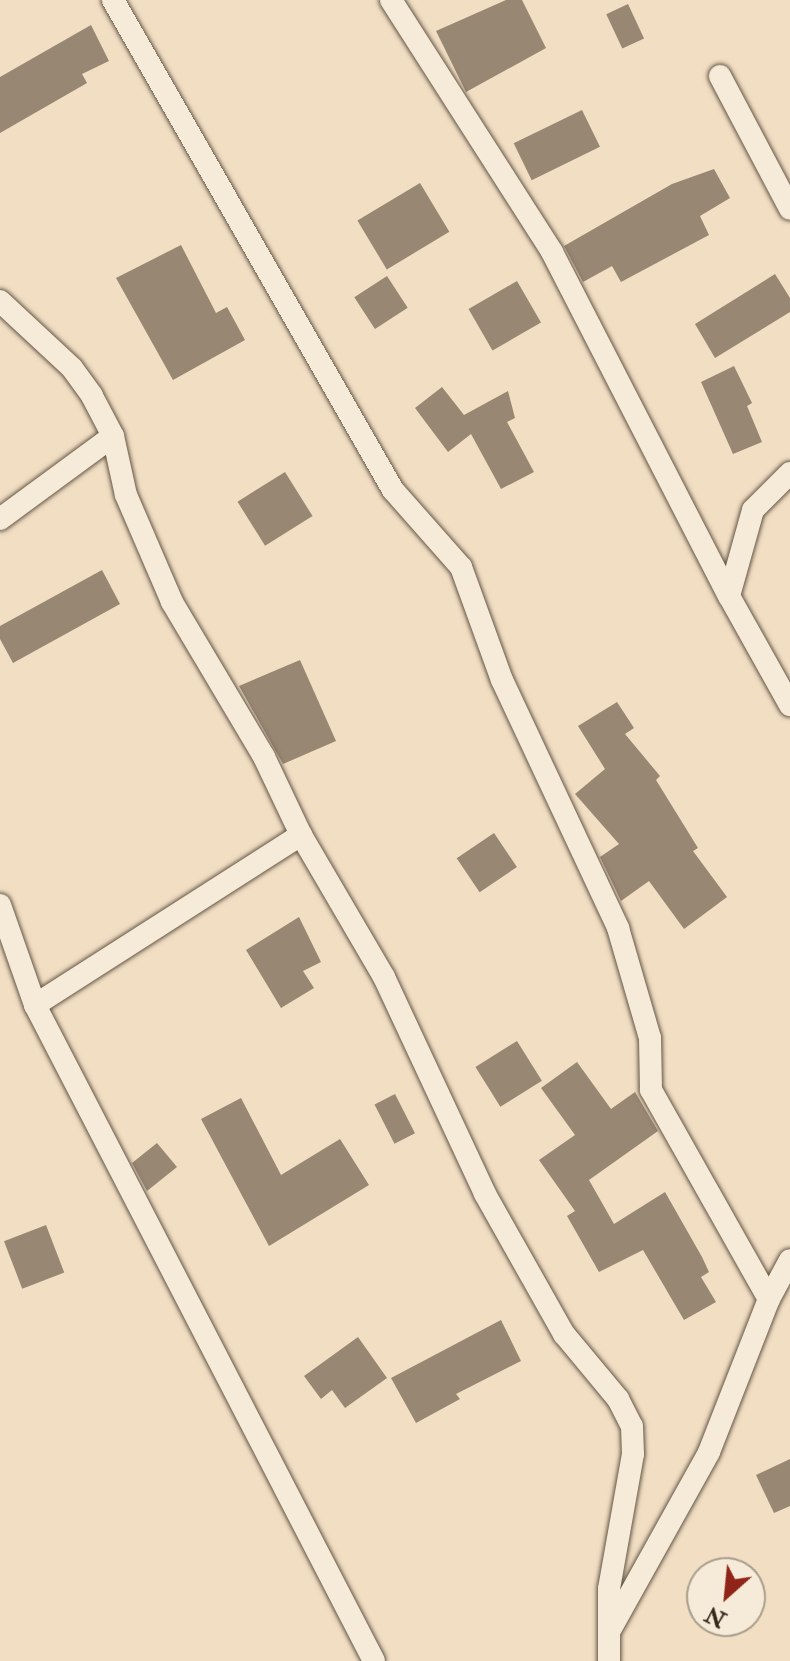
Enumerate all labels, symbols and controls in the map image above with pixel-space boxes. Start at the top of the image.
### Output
north arrow [686,1557,766,1637]
text: N [701,1600,731,1634]

